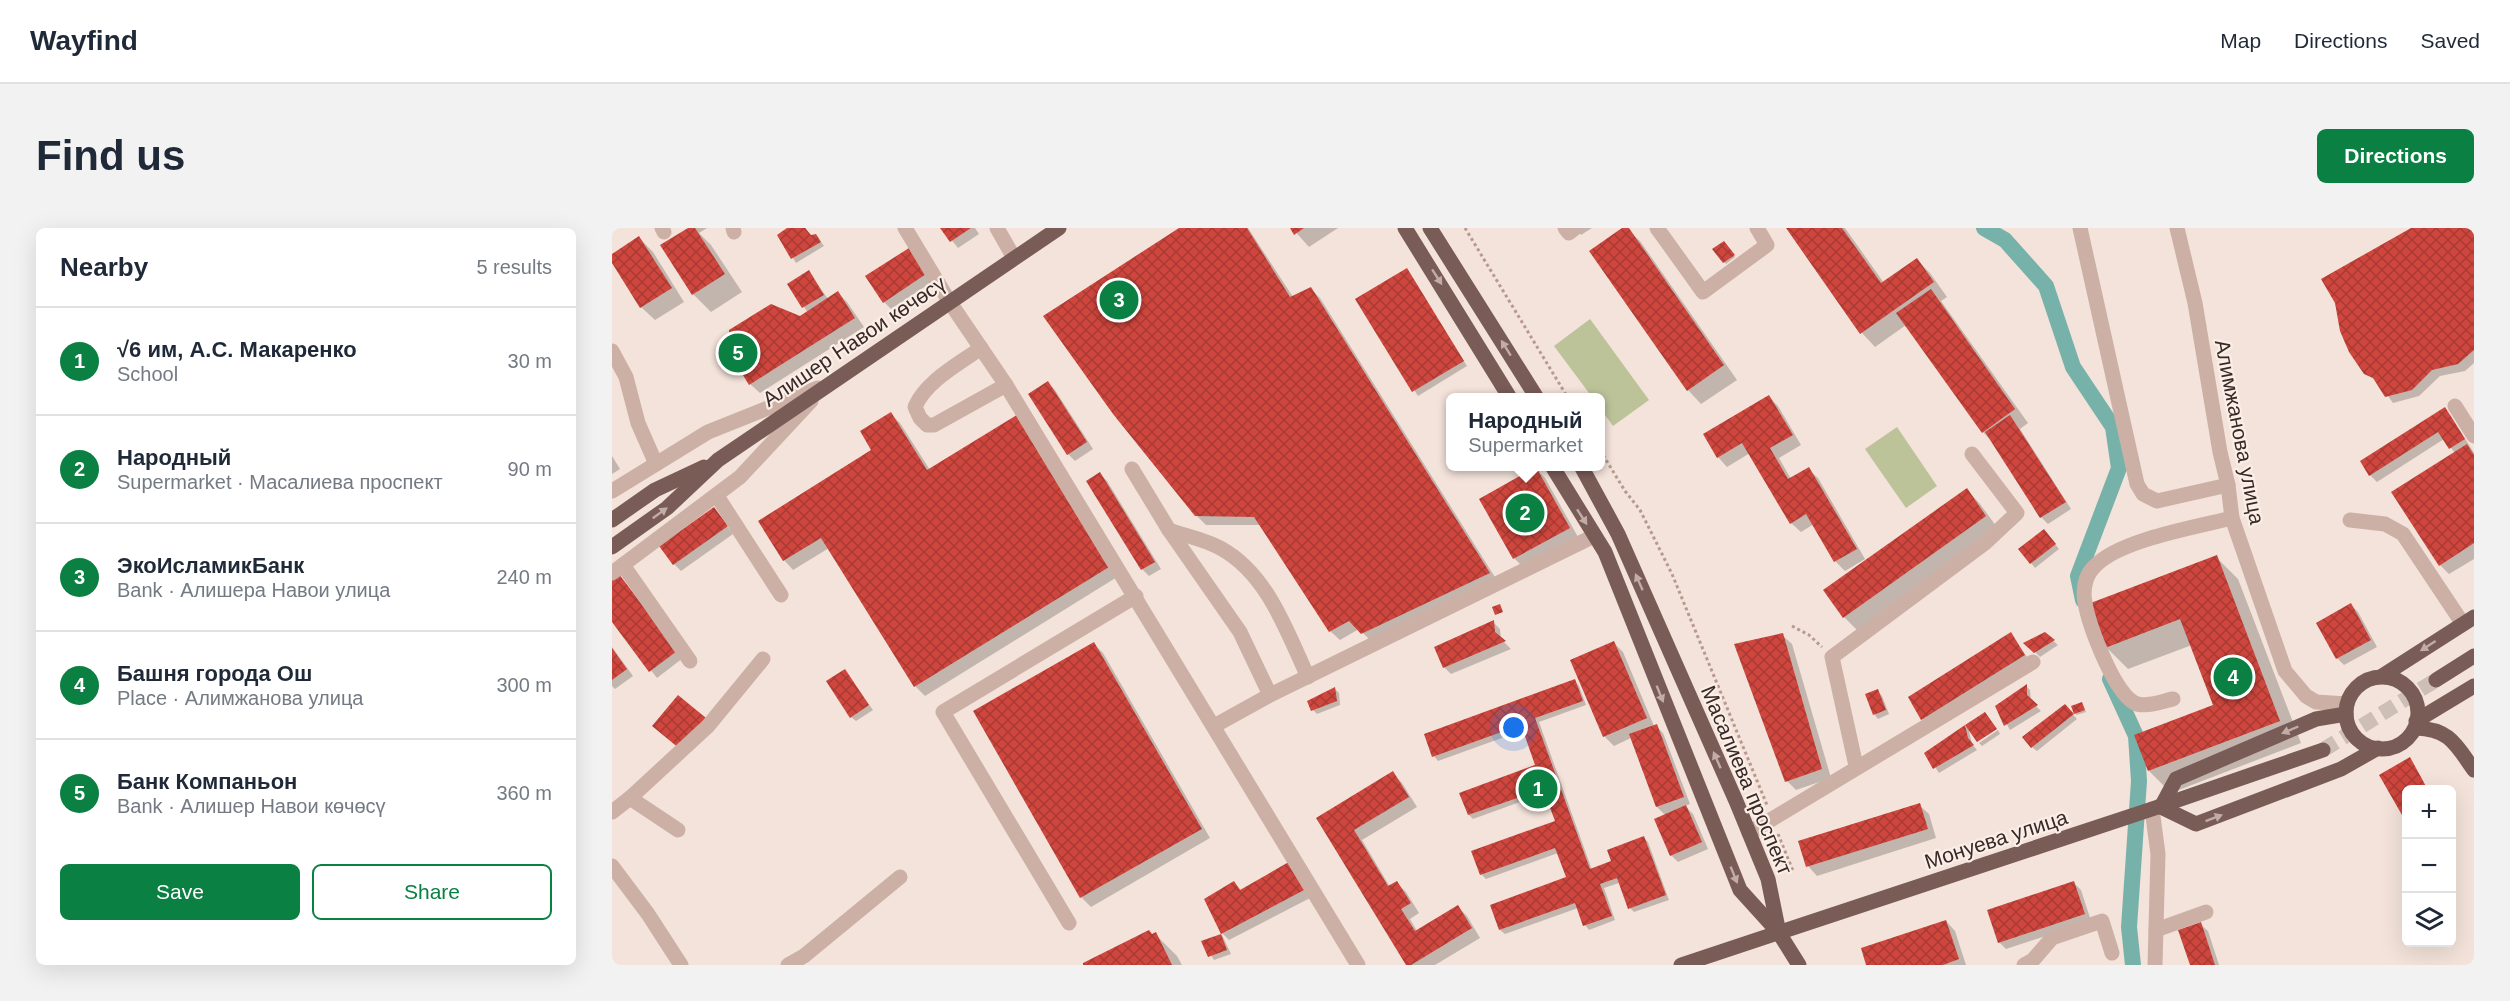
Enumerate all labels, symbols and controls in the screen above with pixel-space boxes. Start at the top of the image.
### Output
text: Wayfind [30,25,138,56]
text: Map [2220,29,2261,52]
text: Directions [2294,29,2387,52]
text: Saved [2420,29,2480,52]
button: Directions [2317,129,2474,183]
text: Find us [36,132,185,179]
text: Nearby [60,252,148,282]
text: 5 results [476,256,552,278]
one-way arrow [1431,269,1442,285]
street label: Алишер Навои көчөсү [758,271,950,411]
pin: 3 [1100,278,1138,322]
pin: 5 [718,330,758,376]
text: √6 им, А.С. Макаренко [117,337,357,362]
street label: Алимжанова улица [2211,338,2269,527]
one-way arrow [1500,340,1511,356]
text: 1 [74,350,85,372]
text: 30 m [508,350,552,372]
text: School [117,363,178,385]
popup [1446,393,1605,471]
text: Народный [1468,408,1583,433]
text: Supermarket [1468,434,1583,456]
text: Народный [117,445,231,470]
text: 2 [74,458,85,480]
text: 90 m [508,458,552,480]
text: Supermarket · Масалиева проспект [117,471,443,493]
pin: 2 [1506,490,1544,536]
one-way arrow [651,507,667,519]
one-way arrow [1576,508,1588,524]
text: ЭкоИсламикБанк [117,553,304,578]
text: 3 [74,566,85,588]
text: 240 m [496,566,552,588]
one-way arrow [1634,573,1643,590]
text: Bank · Алишера Навои улица [117,579,390,601]
one-way arrow [2420,641,2436,652]
pin: 4 [2214,654,2252,700]
text: Башня города Ош [117,661,312,686]
text: 4 [74,674,85,696]
text: 300 m [496,674,552,696]
street label: Масалиева проспект [1697,682,1797,878]
one-way arrow [1656,685,1666,703]
text: Place · Алимжанова улица [117,687,363,709]
your location [1499,713,1528,742]
one-way arrow [2281,726,2299,735]
one-way arrow [1712,751,1722,769]
pin: 1 [1518,766,1558,812]
text: Банк Компаньон [117,769,297,794]
text: 5 [74,782,85,804]
text: 360 m [496,782,552,804]
map controls [2402,785,2456,947]
button: + [2402,785,2456,839]
text: Bank · Алишер Навои көчөсү [117,795,386,817]
street label: Монуева улица [1922,805,2071,873]
one-way arrow [2205,812,2223,822]
button: − [2402,839,2456,893]
button: Save [60,864,300,920]
button: Share [312,864,552,920]
one-way arrow [1730,866,1739,884]
button: layers [2402,893,2456,947]

